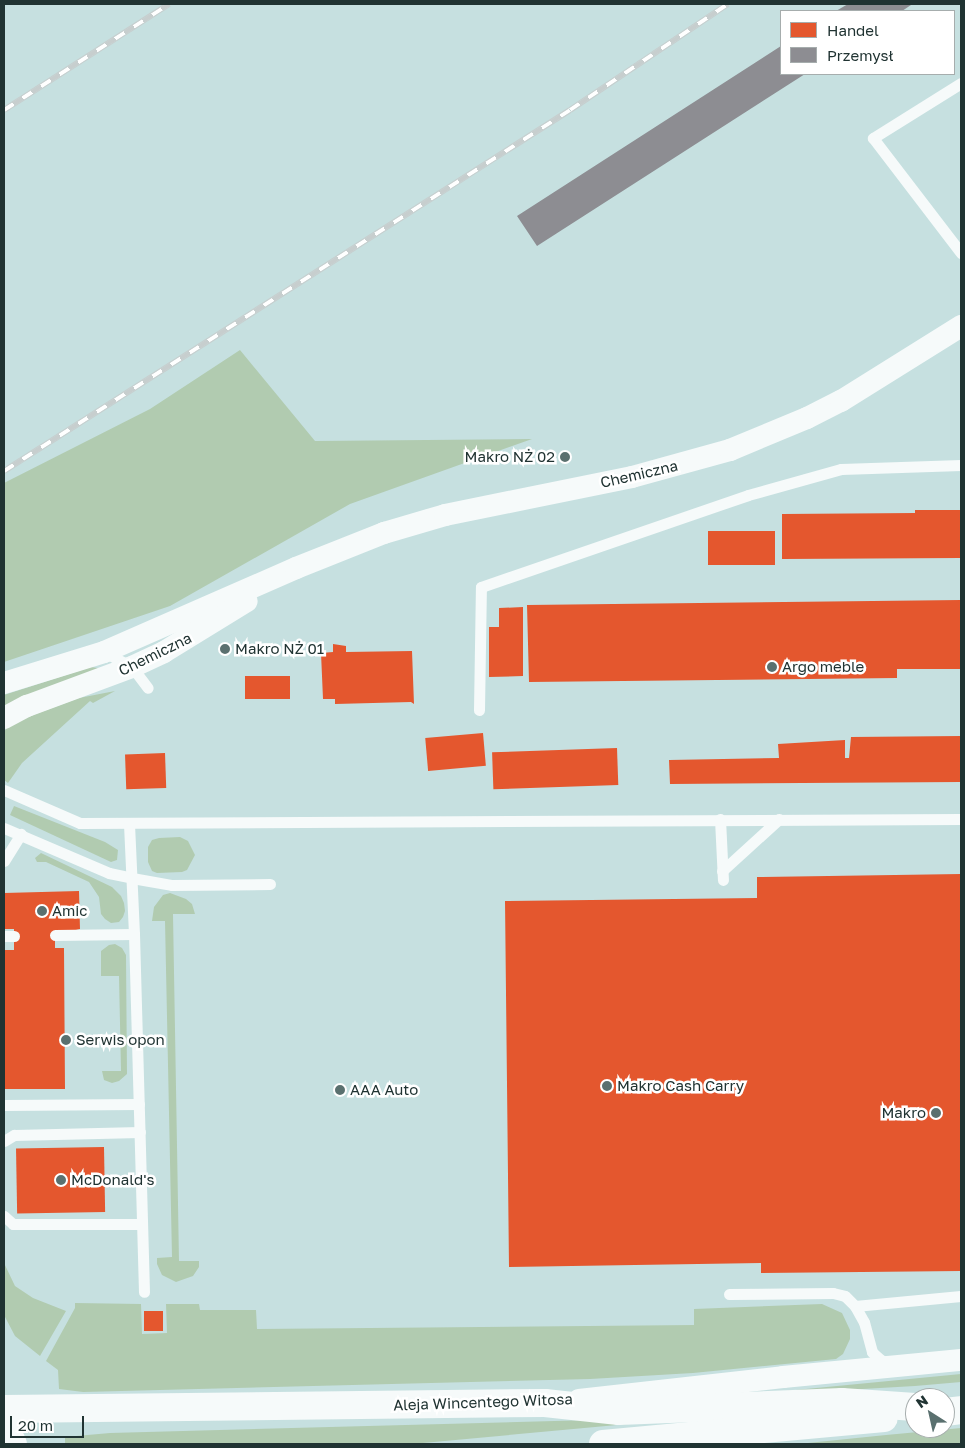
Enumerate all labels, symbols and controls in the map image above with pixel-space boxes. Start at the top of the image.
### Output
legend [780,10,955,75]
text: Handel [827,21,879,39]
text: Przemysł [827,46,894,64]
place label: Makro NŻ 02 [465,448,555,466]
marker: Makro NŻ 02 [559,451,571,463]
street label: Chemiczna [599,456,679,492]
street label: Chemiczna [116,629,194,679]
place label: Makro NŻ 01 [235,640,324,658]
marker: Makro NŻ 01 [219,643,231,655]
place label: Argo meble [782,658,864,676]
marker: Argo meble [766,661,778,673]
place label: Amic [52,902,88,920]
marker: Amic [36,905,48,917]
place label: Serwis opon [76,1031,165,1049]
marker: Serwis opon [60,1034,72,1046]
place label: Makro Cash Carry [617,1077,744,1095]
marker: Makro Cash Carry [601,1080,613,1092]
place label: AAA Auto [350,1081,418,1099]
marker: AAA Auto [334,1084,346,1096]
place label: Makro [881,1104,926,1122]
marker: Makro [930,1107,942,1119]
place label: McDonald's [71,1171,154,1189]
marker: McDonald's [55,1174,67,1186]
north arrow [905,1388,955,1438]
street label: Aleja Wincentego Witosa [393,1390,573,1414]
text: N [912,1391,931,1411]
scale bar [12,1406,86,1438]
text: 20 m [18,1416,53,1434]

